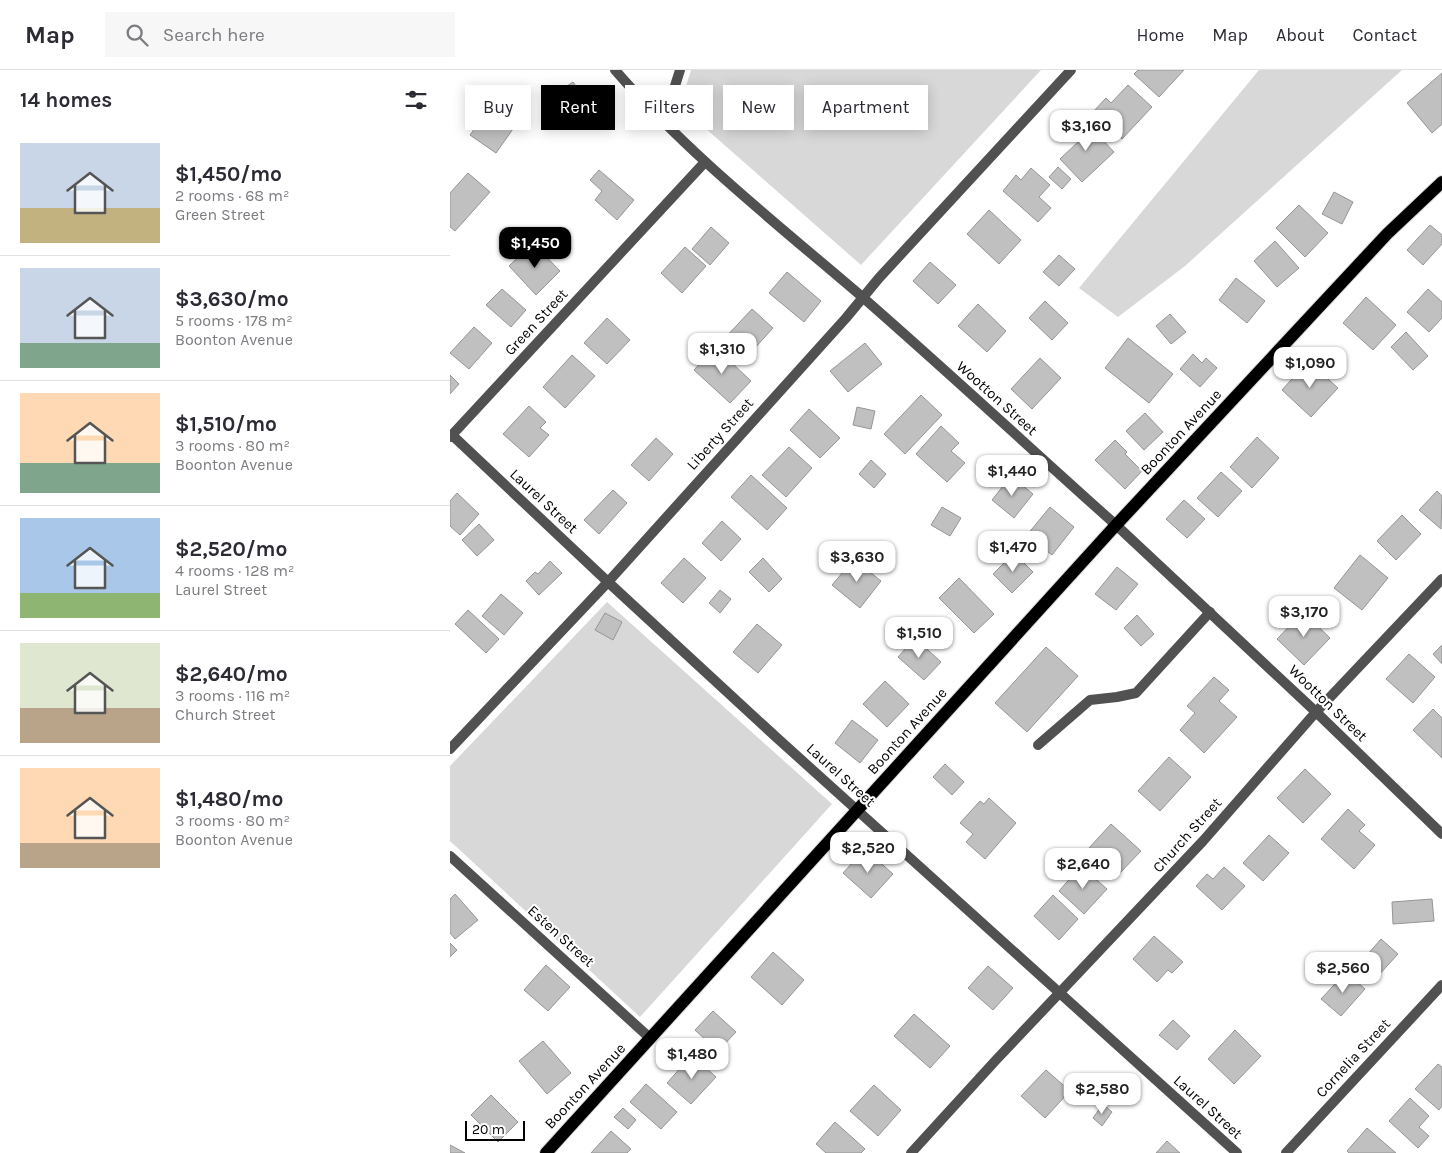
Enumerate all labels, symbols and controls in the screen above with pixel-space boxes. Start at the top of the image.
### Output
search box [105,12,455,57]
text: Map [25,21,75,49]
icon: search [123,21,151,49]
text: Search here [163,24,265,46]
text: Home [1136,24,1184,46]
text: Map [1212,24,1248,46]
text: About [1276,24,1325,46]
text: Contact [1353,24,1417,46]
chip: Buy [465,85,531,130]
chip: Rent [541,85,615,130]
chip: Filters [625,85,713,130]
chip: New [723,85,794,130]
chip: Apartment [804,85,928,130]
icon: filters [402,86,430,114]
text: 14 homes [20,88,112,112]
pin: $3,160 [1045,109,1127,152]
text: $3,160 [1061,116,1111,135]
text: $1,450/mo [175,162,282,186]
icon: home [60,163,120,223]
text: 2 rooms · 68 m² [175,186,289,205]
text: Green Street [175,205,265,224]
pin: $1,450 [494,226,576,269]
text: $1,450 [510,233,560,252]
street label: Green Street [501,285,572,359]
text: $3,630/mo [175,287,289,311]
icon: home [60,288,120,348]
text: 5 rooms · 178 m² [175,311,293,330]
text: Boonton Avenue [175,330,293,349]
pin: $1,310 [681,332,763,375]
text: $1,310 [699,339,745,358]
pin: $1,090 [1269,346,1351,389]
text: $1,090 [1285,353,1335,372]
street label: Wootton Street [953,357,1041,439]
street label: Boonton Avenue [1137,385,1225,479]
street label: Liberty Street [683,394,757,474]
text: $1,510/mo [175,412,277,436]
icon: home [60,413,120,473]
text: 3 rooms · 80 m² [175,436,290,455]
pin: $1,440 [971,454,1053,497]
text: Boonton Avenue [175,455,293,474]
text: $1,440 [987,461,1037,480]
street label: Laurel Street [506,465,582,537]
pin: $1,470 [972,530,1054,573]
text: $2,520/mo [175,537,287,561]
text: $1,470 [989,537,1037,556]
icon: home [60,538,120,598]
pin: $3,630 [816,540,898,583]
text: $3,630 [830,547,884,566]
text: 4 rooms · 128 m² [175,561,294,580]
text: Laurel Street [175,580,267,599]
pin: $3,170 [1263,596,1345,638]
text: $3,170 [1280,602,1328,621]
pin: $1,510 [878,616,960,659]
text: $1,510 [896,623,942,642]
street label: Wootton Street [1285,661,1371,745]
text: $2,640/mo [175,662,288,686]
icon: home [60,663,120,723]
street label: Boonton Avenue [863,684,951,778]
text: 3 rooms · 116 m² [175,686,290,705]
text: Church Street [175,705,276,724]
street label: Laurel Street [803,739,879,811]
text: $1,480/mo [175,787,283,811]
icon: home [60,788,120,848]
street label: Church Street [1149,794,1225,876]
text: 3 rooms · 80 m² [175,811,290,830]
text: Boonton Avenue [175,830,293,849]
pin: $2,520 [827,832,909,874]
text: $2,520 [841,838,895,857]
pin: $2,640 [1042,848,1124,890]
text: $2,640 [1056,854,1110,873]
street label: Esten Street [524,901,598,971]
pin: $2,560 [1302,952,1384,994]
text: $2,560 [1316,958,1370,977]
street label: Cornelia Street [1312,1015,1394,1101]
pin: $1,480 [651,1038,733,1080]
street label: Boonton Avenue [541,1039,629,1133]
text: $1,480 [667,1044,717,1063]
street label: Laurel Street [1170,1071,1246,1143]
pin: $2,580 [1061,1072,1143,1115]
text: $2,580 [1075,1079,1129,1098]
scale bar [465,1118,525,1141]
text: 20 m [472,1121,505,1138]

